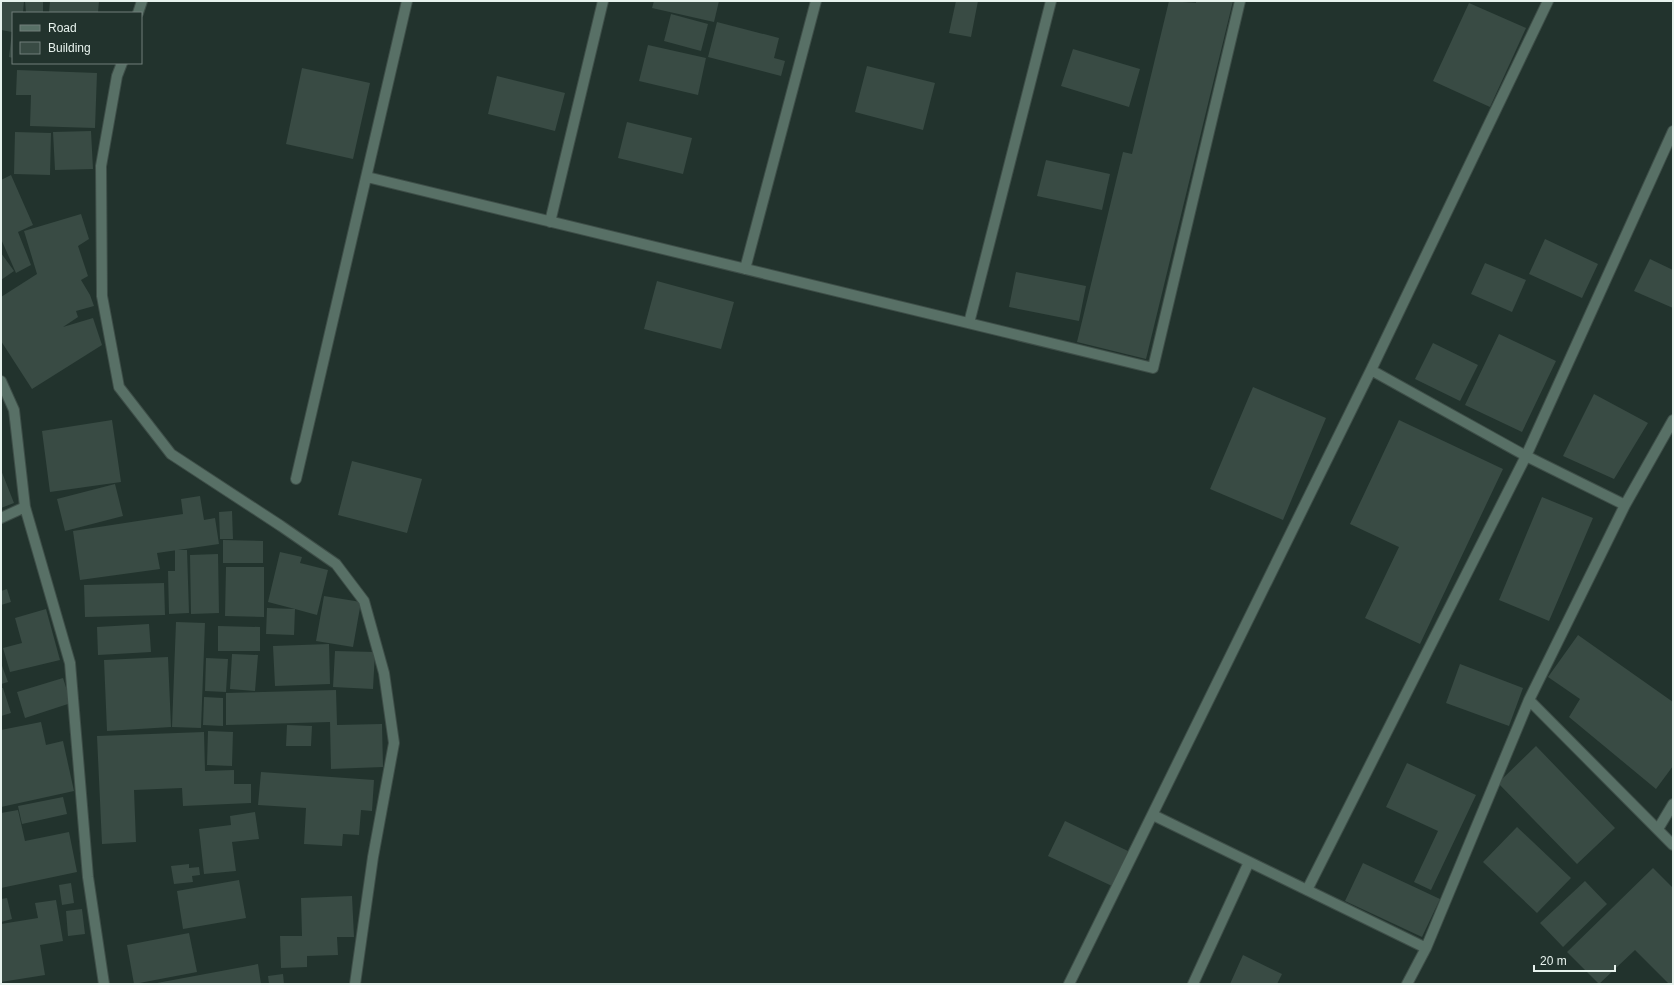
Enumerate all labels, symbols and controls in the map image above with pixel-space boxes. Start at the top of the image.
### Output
legend [12,12,142,64]
text: Road [48,21,77,35]
text: Building [48,41,91,55]
scale bar [1534,947,1615,973]
text: 20 m [1540,954,1567,968]

